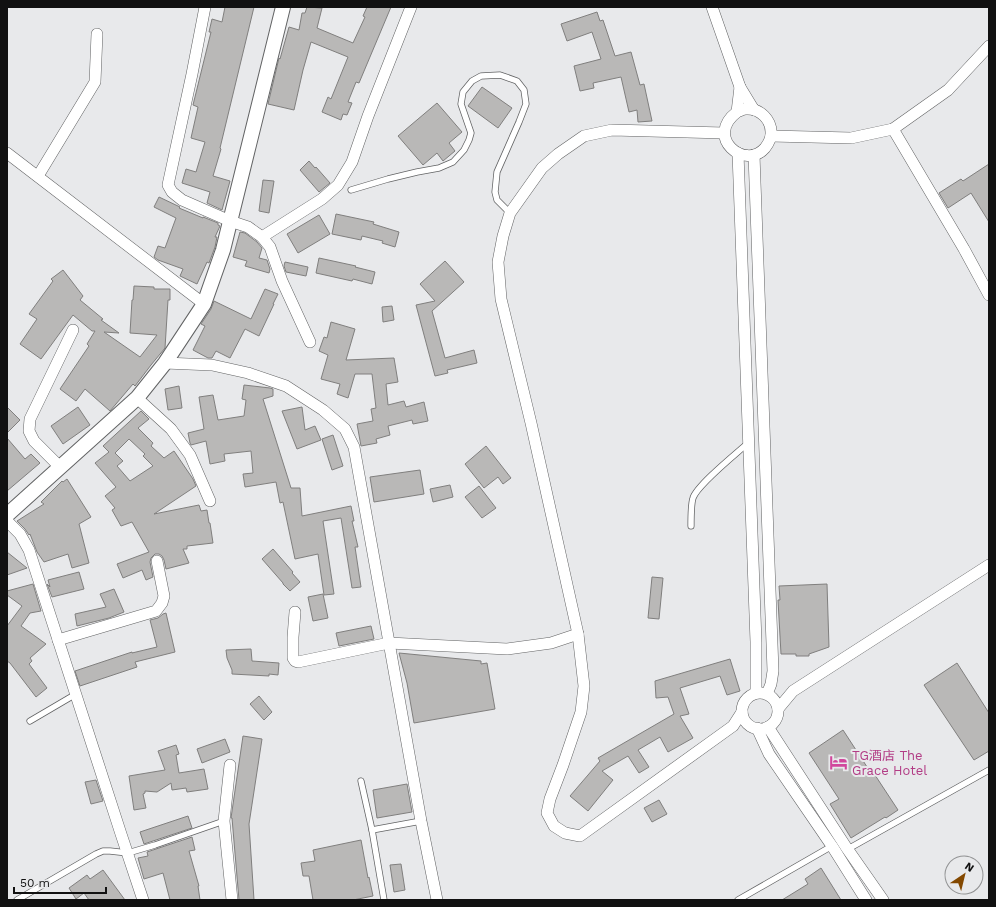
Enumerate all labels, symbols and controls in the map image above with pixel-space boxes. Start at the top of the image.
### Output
place label: TG酒店 The Grace Hotel [852,748,927,778]
hotel icon: TG酒店 The Grace Hotel [829,752,849,772]
north arrow [944,855,984,895]
text: N [962,860,977,875]
scale bar [14,869,106,895]
text: 50 m [20,876,50,890]

